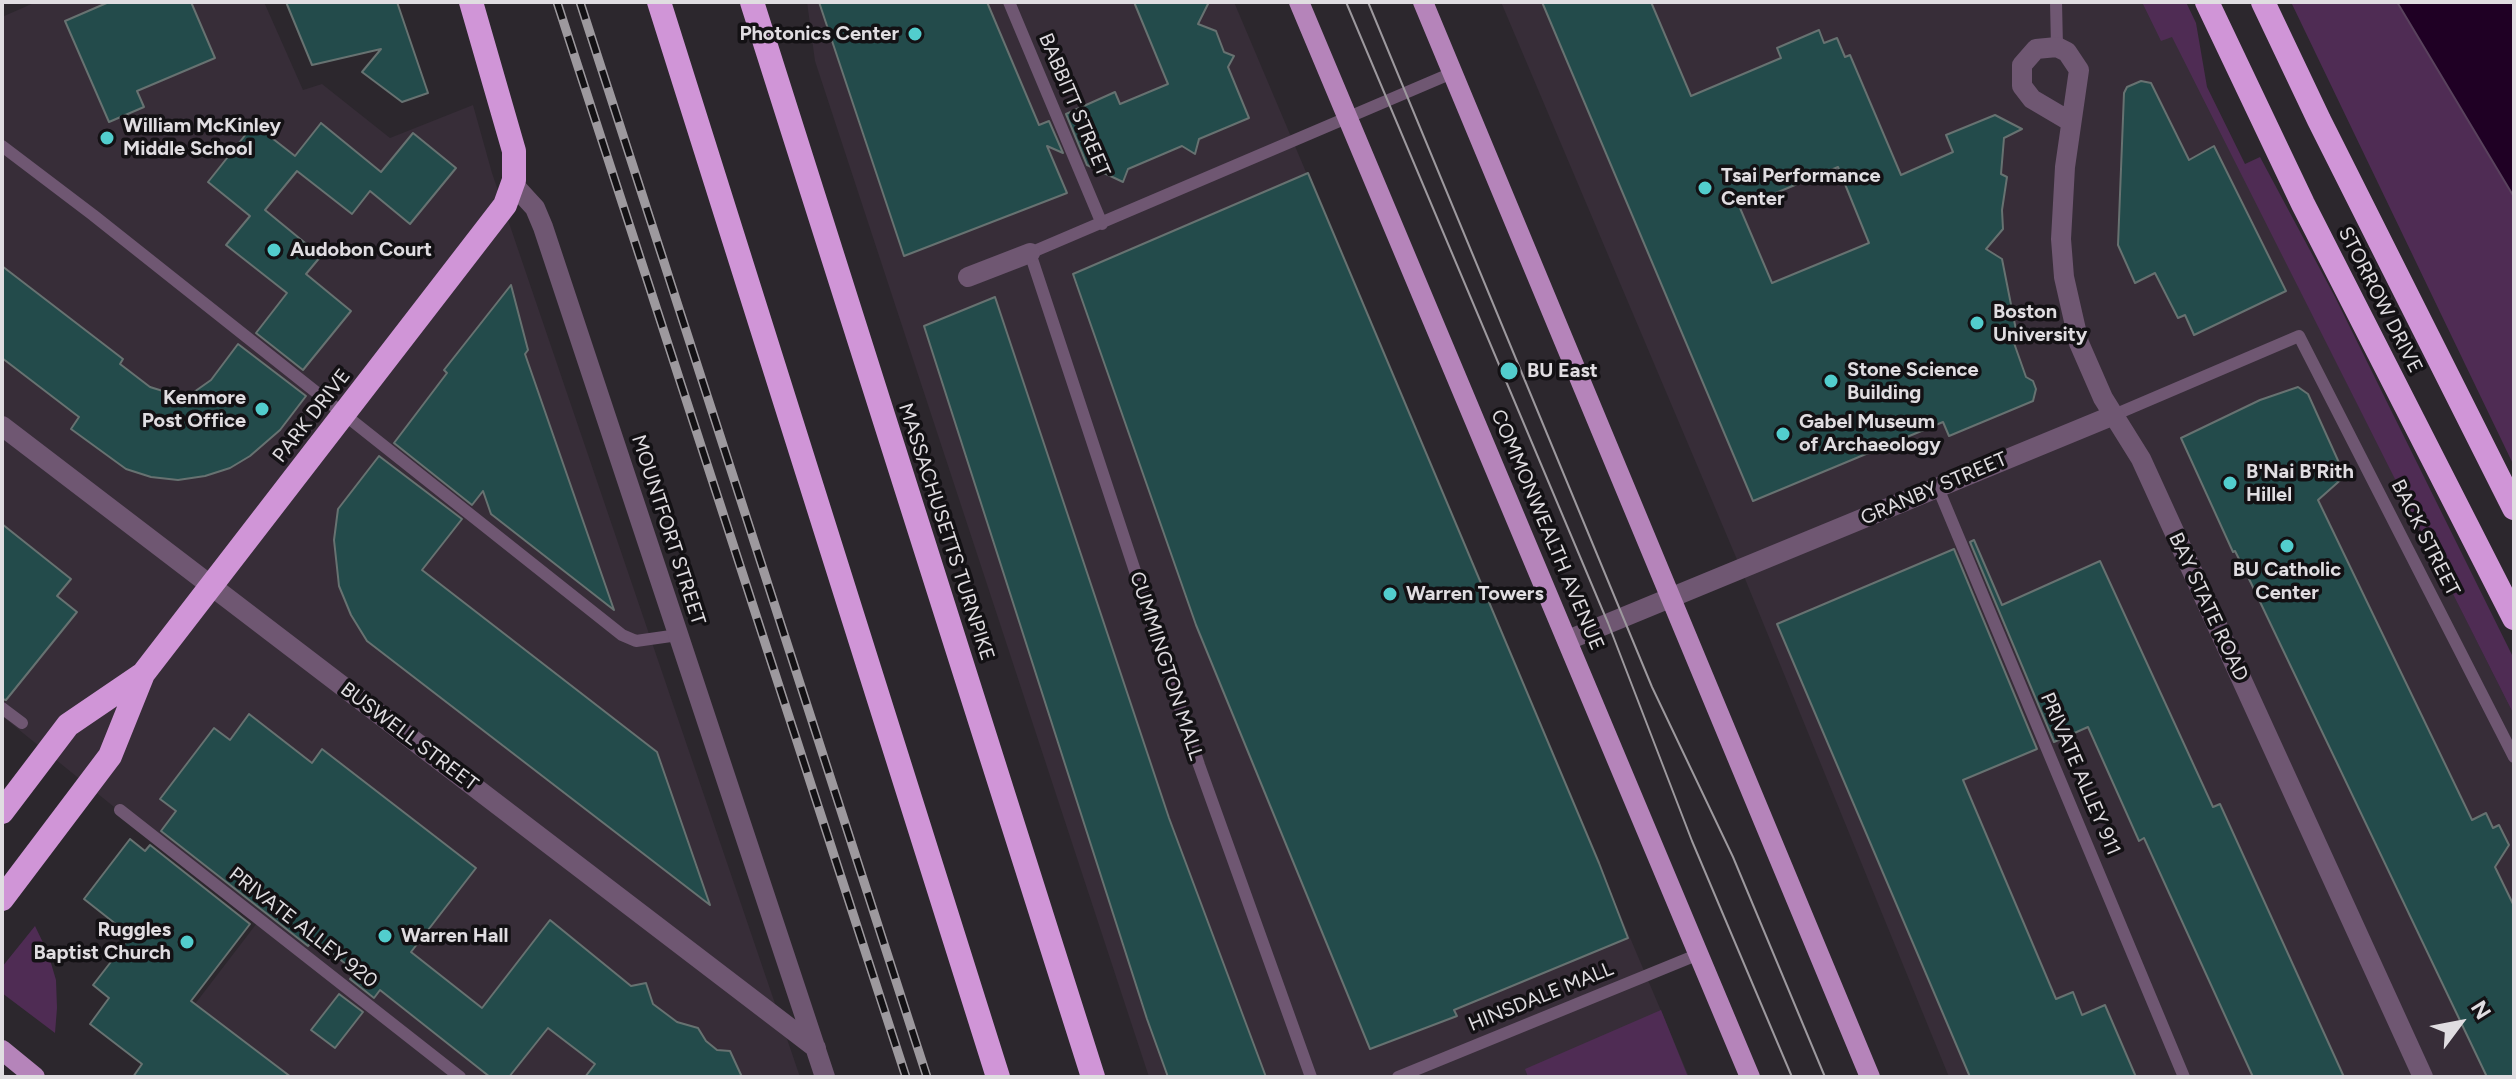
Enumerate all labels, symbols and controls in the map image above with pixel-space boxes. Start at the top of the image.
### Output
place label: Photonics Center [739,22,899,46]
marker: Photonics Center [906,25,924,43]
street label: BABBITT STREET [1033,30,1115,180]
place label: William McKinley Middle School [123,114,281,161]
marker: William McKinley Middle School [98,129,116,147]
place label: Tsai Performance Center [1721,164,1881,211]
marker: Tsai Performance Center [1696,179,1714,197]
street label: STORROW DRIVE [2333,223,2427,377]
place label: Audobon Court [290,238,432,262]
marker: Audobon Court [265,241,283,259]
place label: Boston University [1993,300,2087,347]
marker: Boston University [1968,314,1986,332]
place label: Stone Science Building [1847,358,1979,405]
place label: BU East [1527,359,1598,383]
marker: BU East [1498,360,1520,382]
street label: PARK DRIVE [268,364,356,468]
marker: Stone Science Building [1822,372,1840,390]
place label: Kenmore Post Office [142,386,246,433]
marker: Kenmore Post Office [253,400,271,418]
street label: MASSACHUSETTS TURNPIKE [893,400,999,664]
street label: COMMONWEALTH AVENUE [1485,406,1609,654]
place label: Gabel Museum of Archaeology [1799,410,1941,457]
marker: Gabel Museum of Archaeology [1774,425,1792,443]
street label: MOUNTFORT STREET [626,432,710,628]
street label: GRANBY STREET [1857,447,2011,531]
place label: B'Nai B'Rith Hillel [2246,460,2354,507]
marker: B'Nai B'Rith Hillel [2221,474,2239,492]
street label: BACK STREET [2385,476,2465,600]
street label: BAY STATE ROAD [2163,529,2253,685]
marker: BU Catholic Center [2278,537,2296,555]
place label: BU Catholic Center [2233,558,2341,605]
street label: CUMMINGTON MALL [1124,569,1208,763]
place label: Warren Towers [1406,582,1544,606]
marker: Warren Towers [1381,585,1399,603]
street label: BUSWELL STREET [335,677,483,797]
street label: PRIVATE ALLEY 911 [2035,689,2125,859]
street label: PRIVATE ALLEY 920 [224,862,382,994]
place label: Ruggles Baptist Church [34,918,171,965]
place label: Warren Hall [401,924,508,948]
marker: Warren Hall [376,927,394,945]
marker: Ruggles Baptist Church [178,933,196,951]
street label: HINSDALE MALL [1465,957,1617,1037]
north arrow [2420,983,2500,1063]
text: N [2465,996,2497,1024]

